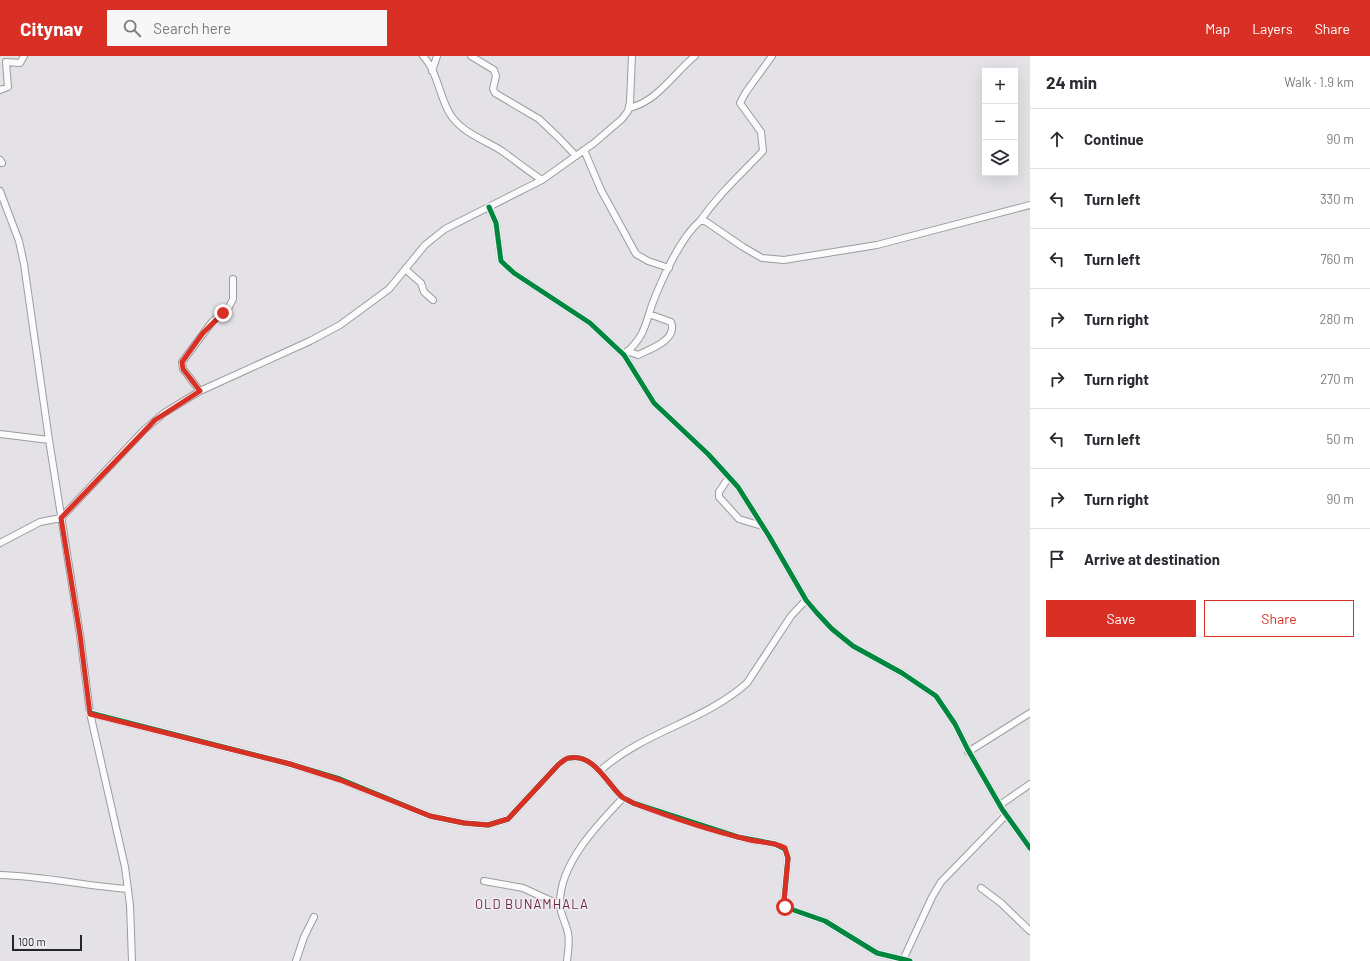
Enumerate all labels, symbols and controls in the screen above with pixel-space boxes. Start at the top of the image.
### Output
search box [107,10,387,46]
text: Citynav [20,17,83,40]
icon: search [121,17,143,39]
text: Search here [153,19,231,37]
text: Map [1205,20,1230,37]
text: Layers [1252,20,1293,37]
text: Share [1315,20,1350,37]
map controls [982,68,1018,176]
button: + [982,68,1018,104]
text: 24 min [1046,72,1097,92]
text: Walk · 1.9 km [1284,74,1354,90]
button: − [982,104,1018,140]
icon: ahead [1046,128,1068,150]
text: Continue [1084,130,1144,148]
text: 90 m [1327,131,1354,147]
button: layers [982,140,1018,176]
icon: left [1046,188,1068,210]
text: Turn left [1084,190,1140,208]
text: 330 m [1320,191,1354,207]
icon: left [1046,248,1068,270]
text: Turn left [1084,250,1140,268]
text: 760 m [1320,251,1354,267]
route end [214,304,232,322]
icon: right [1046,308,1068,330]
text: Turn right [1084,310,1149,328]
text: 280 m [1320,311,1354,327]
icon: right [1046,368,1068,390]
text: Turn right [1084,370,1149,388]
text: 270 m [1320,371,1354,387]
icon: left [1046,428,1068,450]
text: Turn left [1084,430,1140,448]
text: 50 m [1327,431,1354,447]
icon: right [1046,488,1068,510]
text: Turn right [1084,490,1149,508]
text: 90 m [1327,491,1354,507]
icon: arrive [1046,548,1068,570]
text: Arrive at destination [1084,550,1220,568]
button: Save [1046,600,1196,637]
button: Share [1204,600,1354,637]
district label: OLD BUNAMHALA [475,896,589,912]
route start [776,898,794,916]
scale bar [12,933,82,952]
text: 100 m [18,935,46,948]

